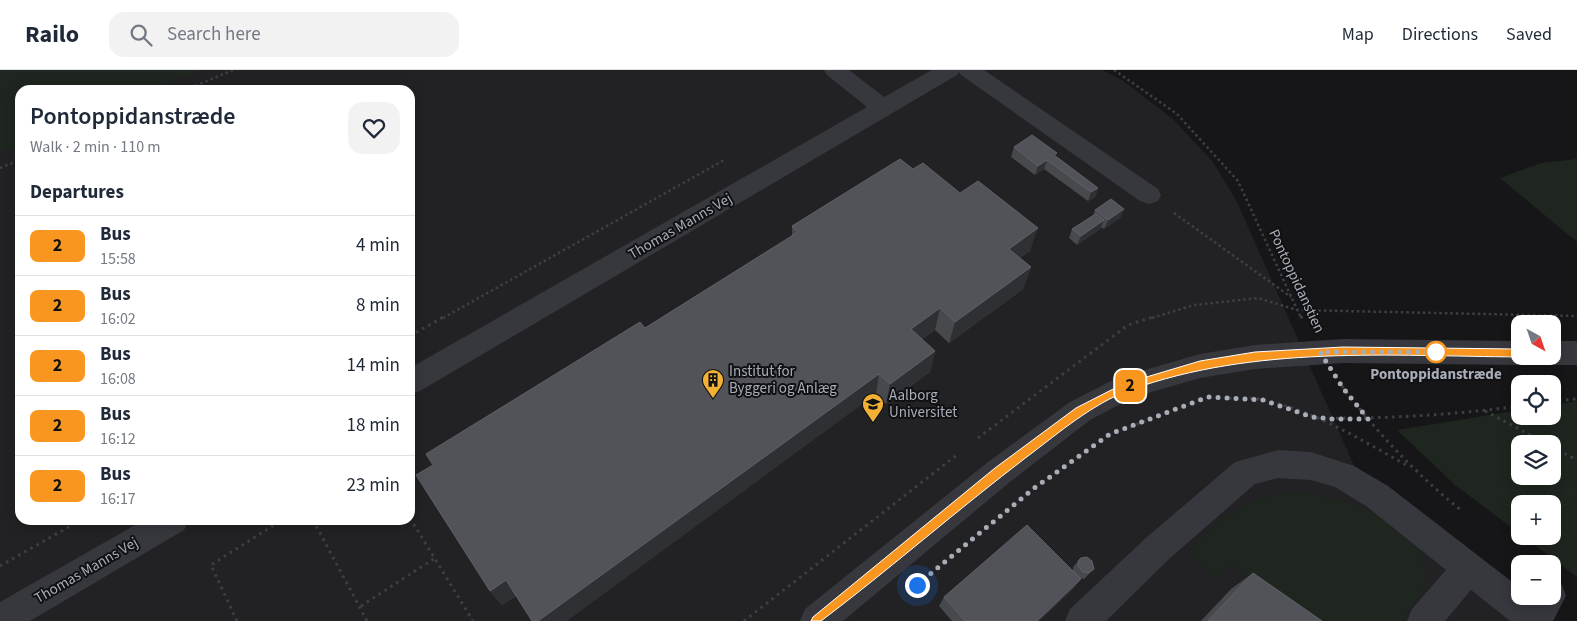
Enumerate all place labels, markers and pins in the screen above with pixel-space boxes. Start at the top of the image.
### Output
marker: Pontoppidanstræde [1425,341,1447,363]
place label: Institut for Byggeri og Anlæg [729,361,837,399]
place label: Pontoppidanstræde [1370,364,1502,385]
building icon: Institut for Byggeri og Anlæg [701,368,725,399]
place label: Aalborg Universitet [889,385,957,423]
school or university icon: Aalborg Universitet [861,392,885,423]

